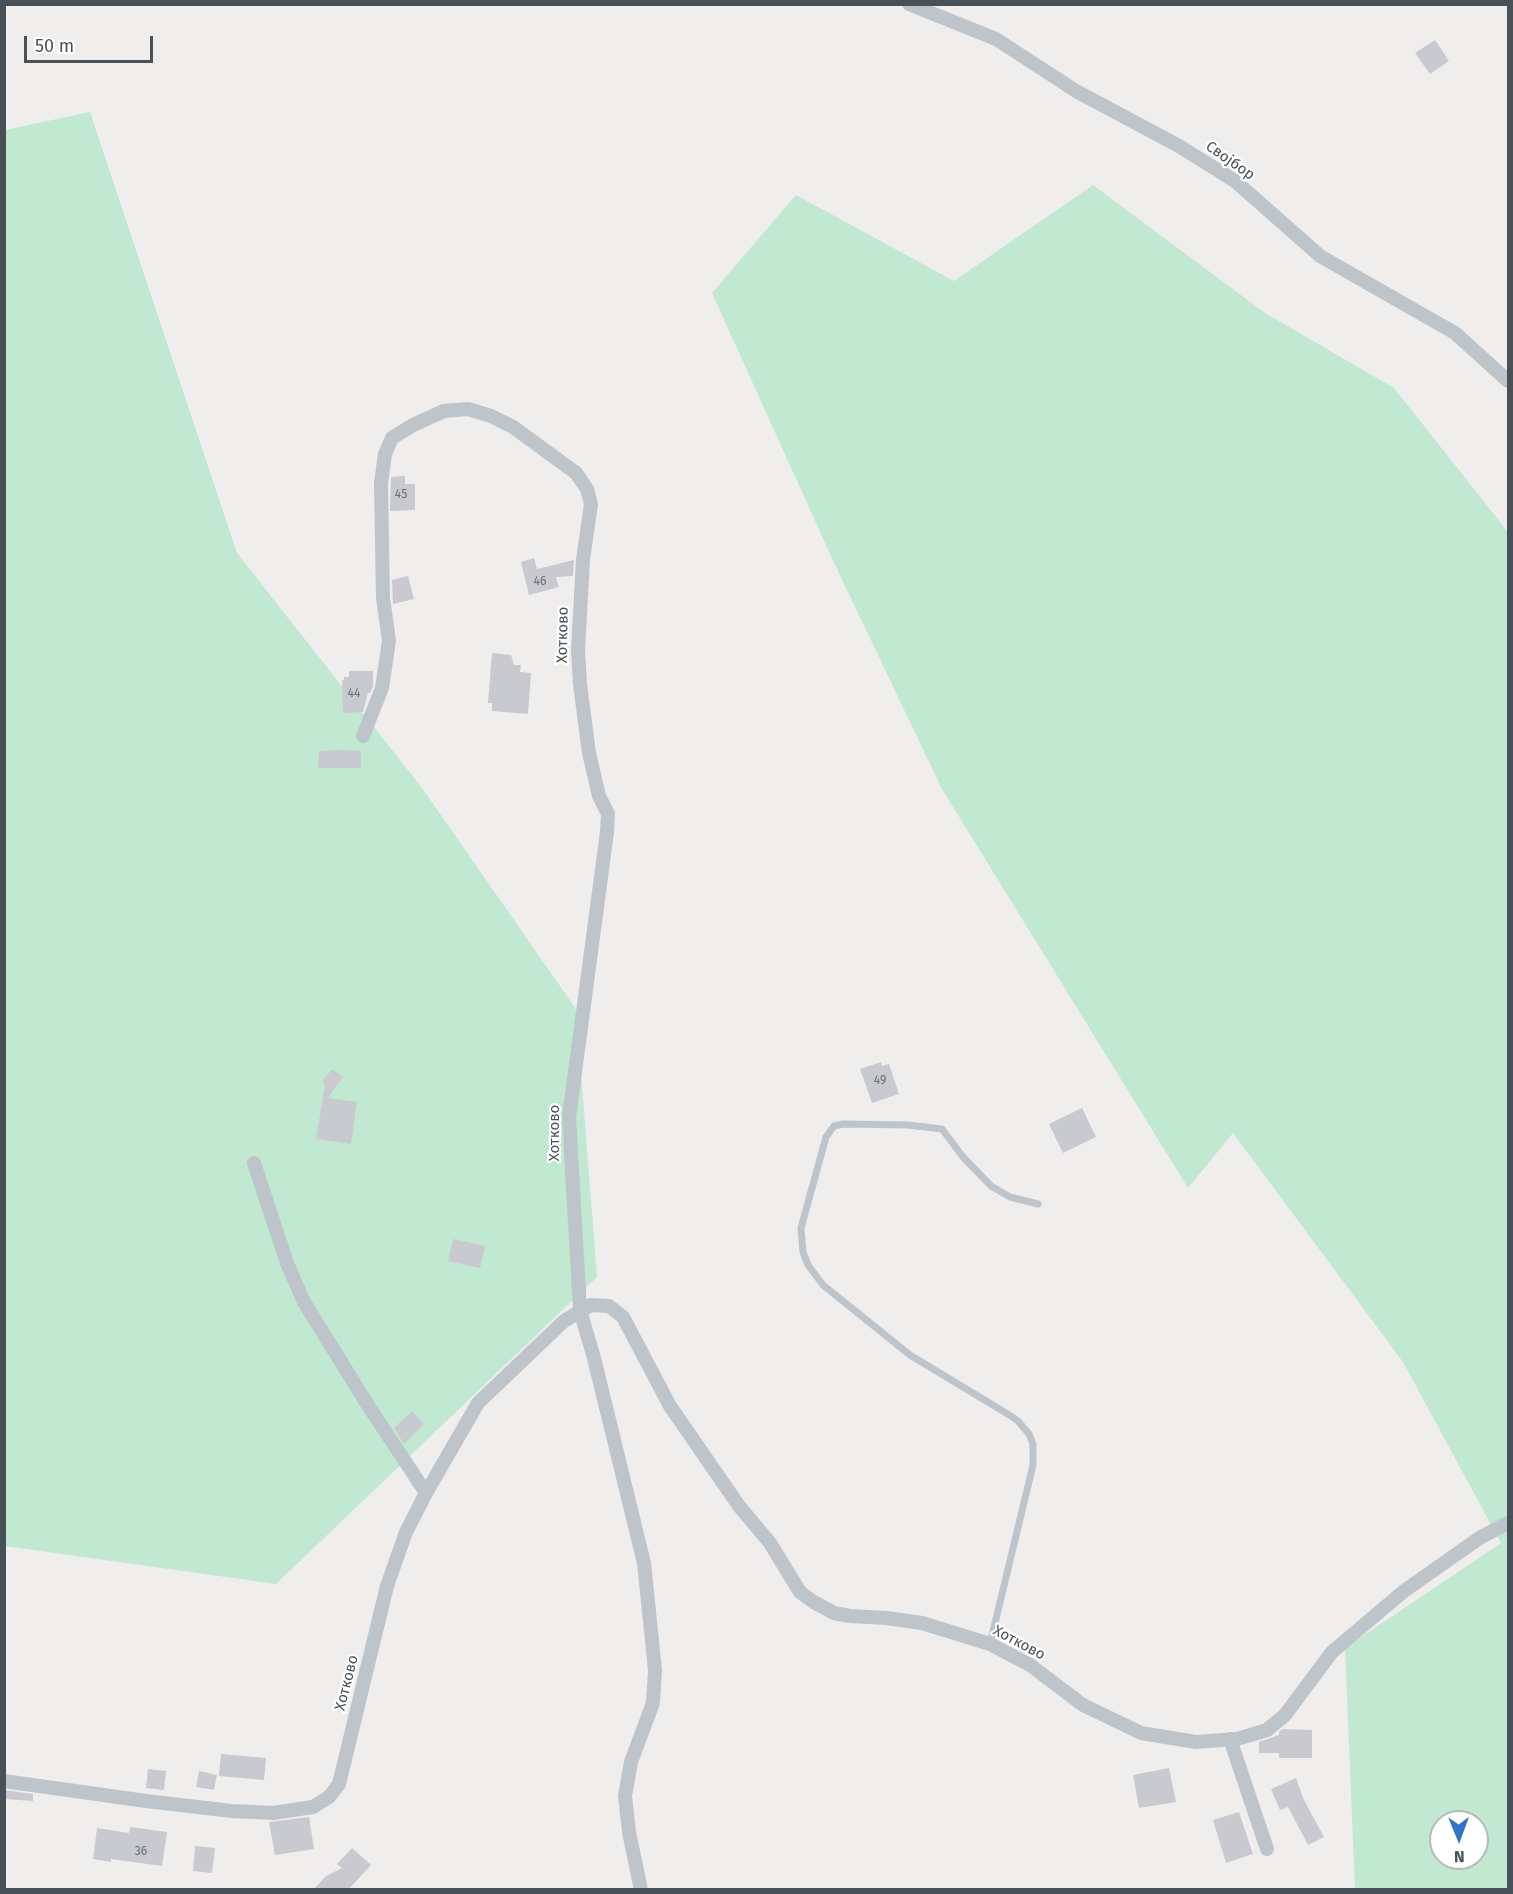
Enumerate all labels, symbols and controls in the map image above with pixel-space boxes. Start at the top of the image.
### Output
scale bar [27,24,156,62]
text: 50 m [35,35,74,57]
street label: Својбор [1202,138,1258,184]
house number: 45 [395,488,407,502]
house number: 46 [534,575,546,589]
street label: Хотково [554,607,572,663]
house number: 44 [348,687,360,701]
house number: 49 [874,1074,886,1088]
street label: Хотково [546,1105,564,1161]
street label: Хотково [990,1622,1048,1664]
street label: Хотково [331,1653,363,1713]
north arrow [1429,1810,1489,1870]
house number: 36 [135,1845,147,1859]
text: N [1454,1847,1465,1866]

